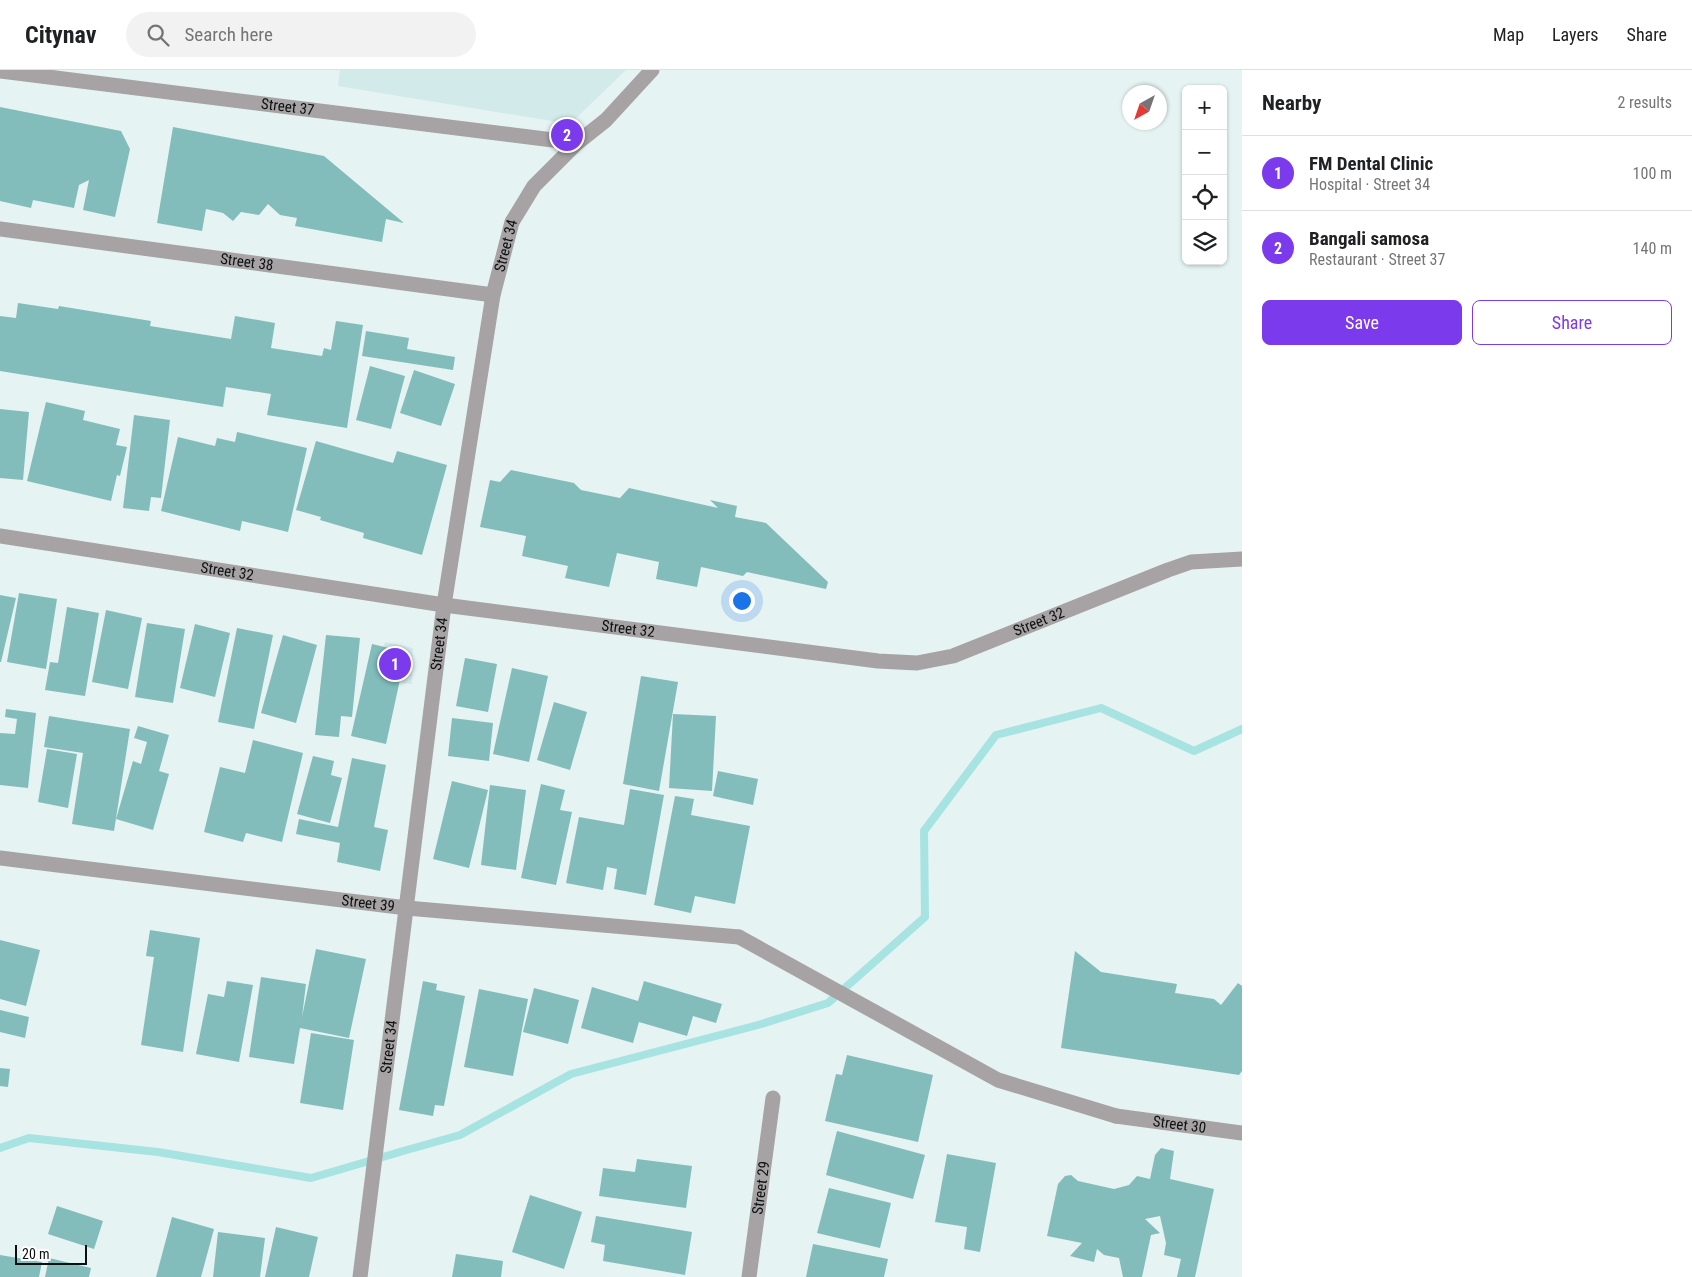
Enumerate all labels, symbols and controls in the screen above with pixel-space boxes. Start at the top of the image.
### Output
search box [126,12,476,57]
text: Citynav [25,21,96,49]
icon: search [144,21,172,49]
text: Search here [184,23,273,46]
text: Map [1493,24,1524,45]
text: Layers [1552,24,1599,45]
text: Share [1627,24,1667,45]
north arrow [1122,85,1167,130]
map controls [1182,85,1227,265]
button: + [1182,85,1227,130]
text: Nearby [1262,91,1321,115]
text: 2 results [1617,93,1672,112]
street label: Street 37 [260,95,315,119]
pin: 2 [551,116,583,154]
button: − [1182,130,1227,175]
text: FM Dental Clinic [1309,152,1433,175]
text: 1 [1274,164,1282,183]
text: 100 m [1633,164,1672,183]
button: locate [1182,175,1227,220]
text: Hospital · Street 34 [1309,175,1430,194]
street label: Street 34 [490,218,521,274]
button: layers [1182,220,1227,265]
text: Bangali samosa [1309,227,1429,250]
text: 2 [1274,239,1282,258]
text: 140 m [1633,239,1672,258]
street label: Street 38 [219,250,274,275]
text: Restaurant · Street 37 [1309,250,1445,269]
button: Save [1262,300,1462,345]
button: Share [1472,300,1672,345]
street label: Street 32 [199,558,255,584]
your location [729,588,755,614]
street label: Street 32 [1011,603,1067,640]
street label: Street 34 [427,616,451,672]
street label: Street 32 [600,616,656,641]
pin: 1 [379,645,411,683]
street label: Street 39 [341,891,396,915]
street label: Street 34 [377,1019,401,1074]
street label: Street 30 [1152,1112,1207,1137]
street label: Street 29 [748,1160,773,1215]
scale bar [15,1242,88,1265]
text: 20 m [22,1246,50,1262]

